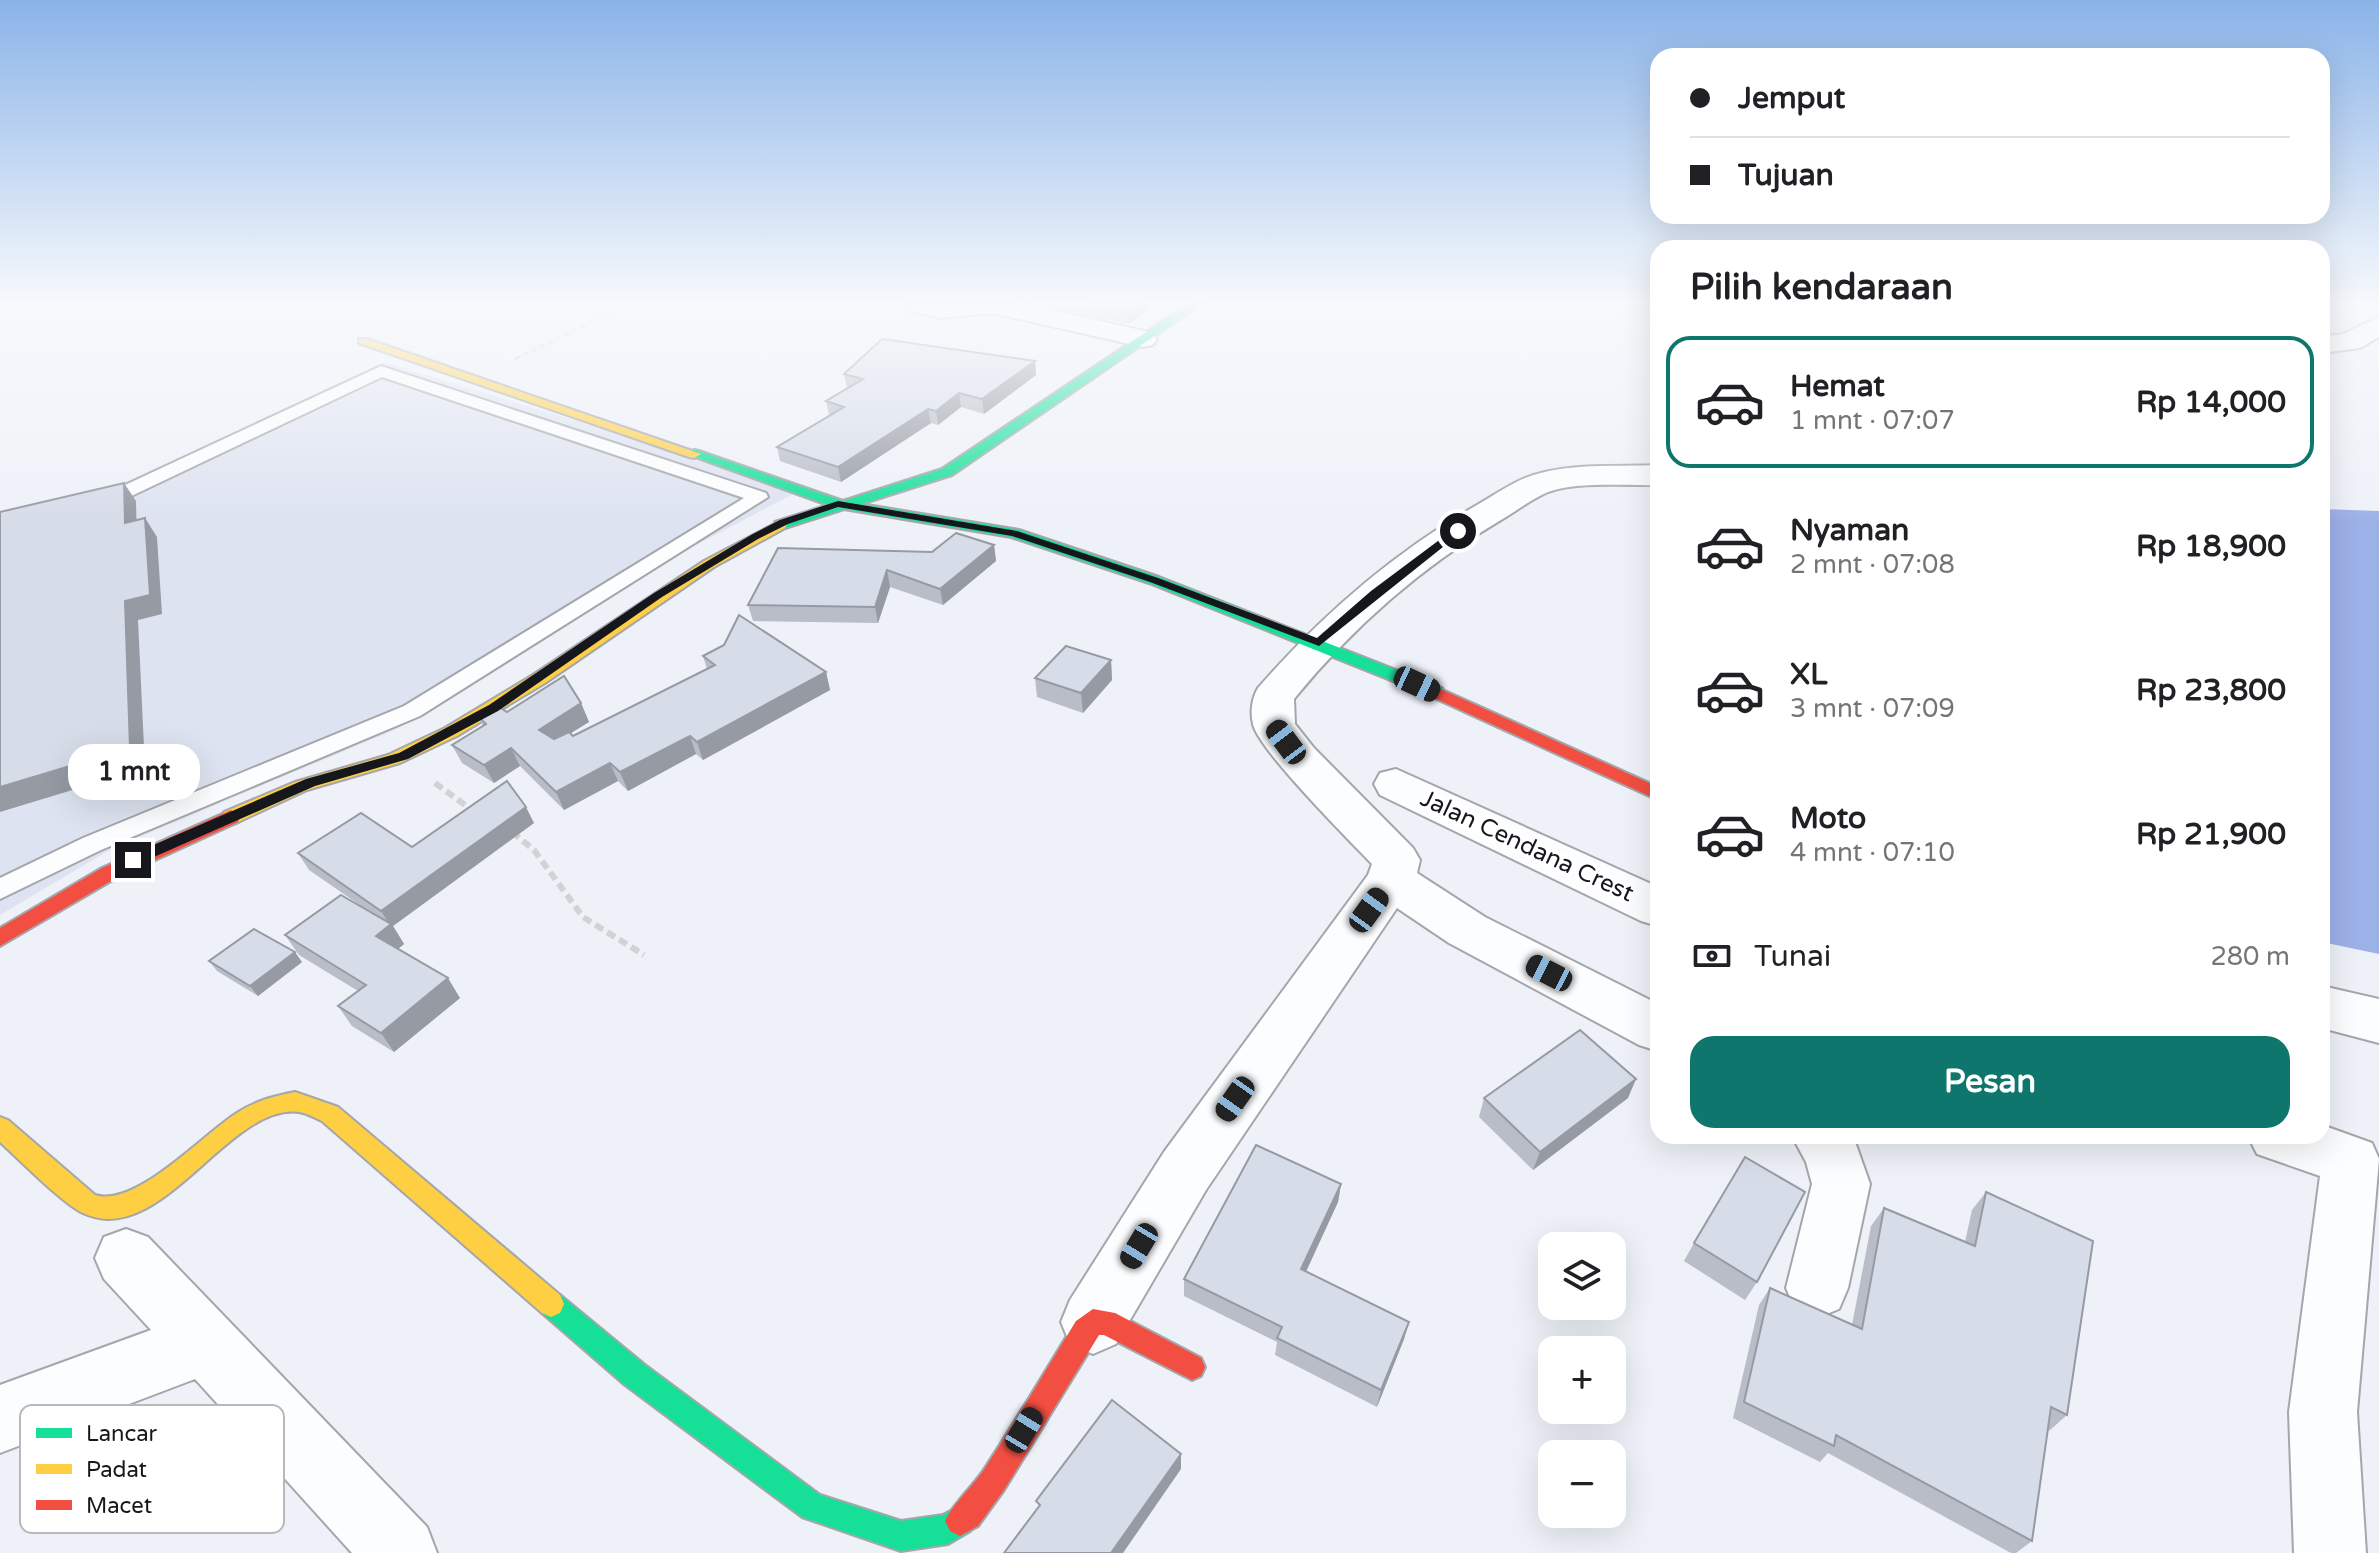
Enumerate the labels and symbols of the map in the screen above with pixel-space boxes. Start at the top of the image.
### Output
route start [1440,513,1476,549]
car [1390,663,1444,705]
car [1262,716,1310,768]
callout: 1 mnt [67,744,199,800]
street label: Jalan Cendana Crest [1416,784,1638,908]
route end [115,842,151,878]
car [1345,884,1393,936]
car [1522,951,1576,995]
car [1211,1072,1259,1126]
car [1116,1219,1162,1273]
car [1001,1403,1047,1457]
legend [20,1405,284,1533]
text: Lancar [86,1421,158,1447]
text: Padat [86,1457,147,1483]
text: Macet [86,1493,152,1519]

